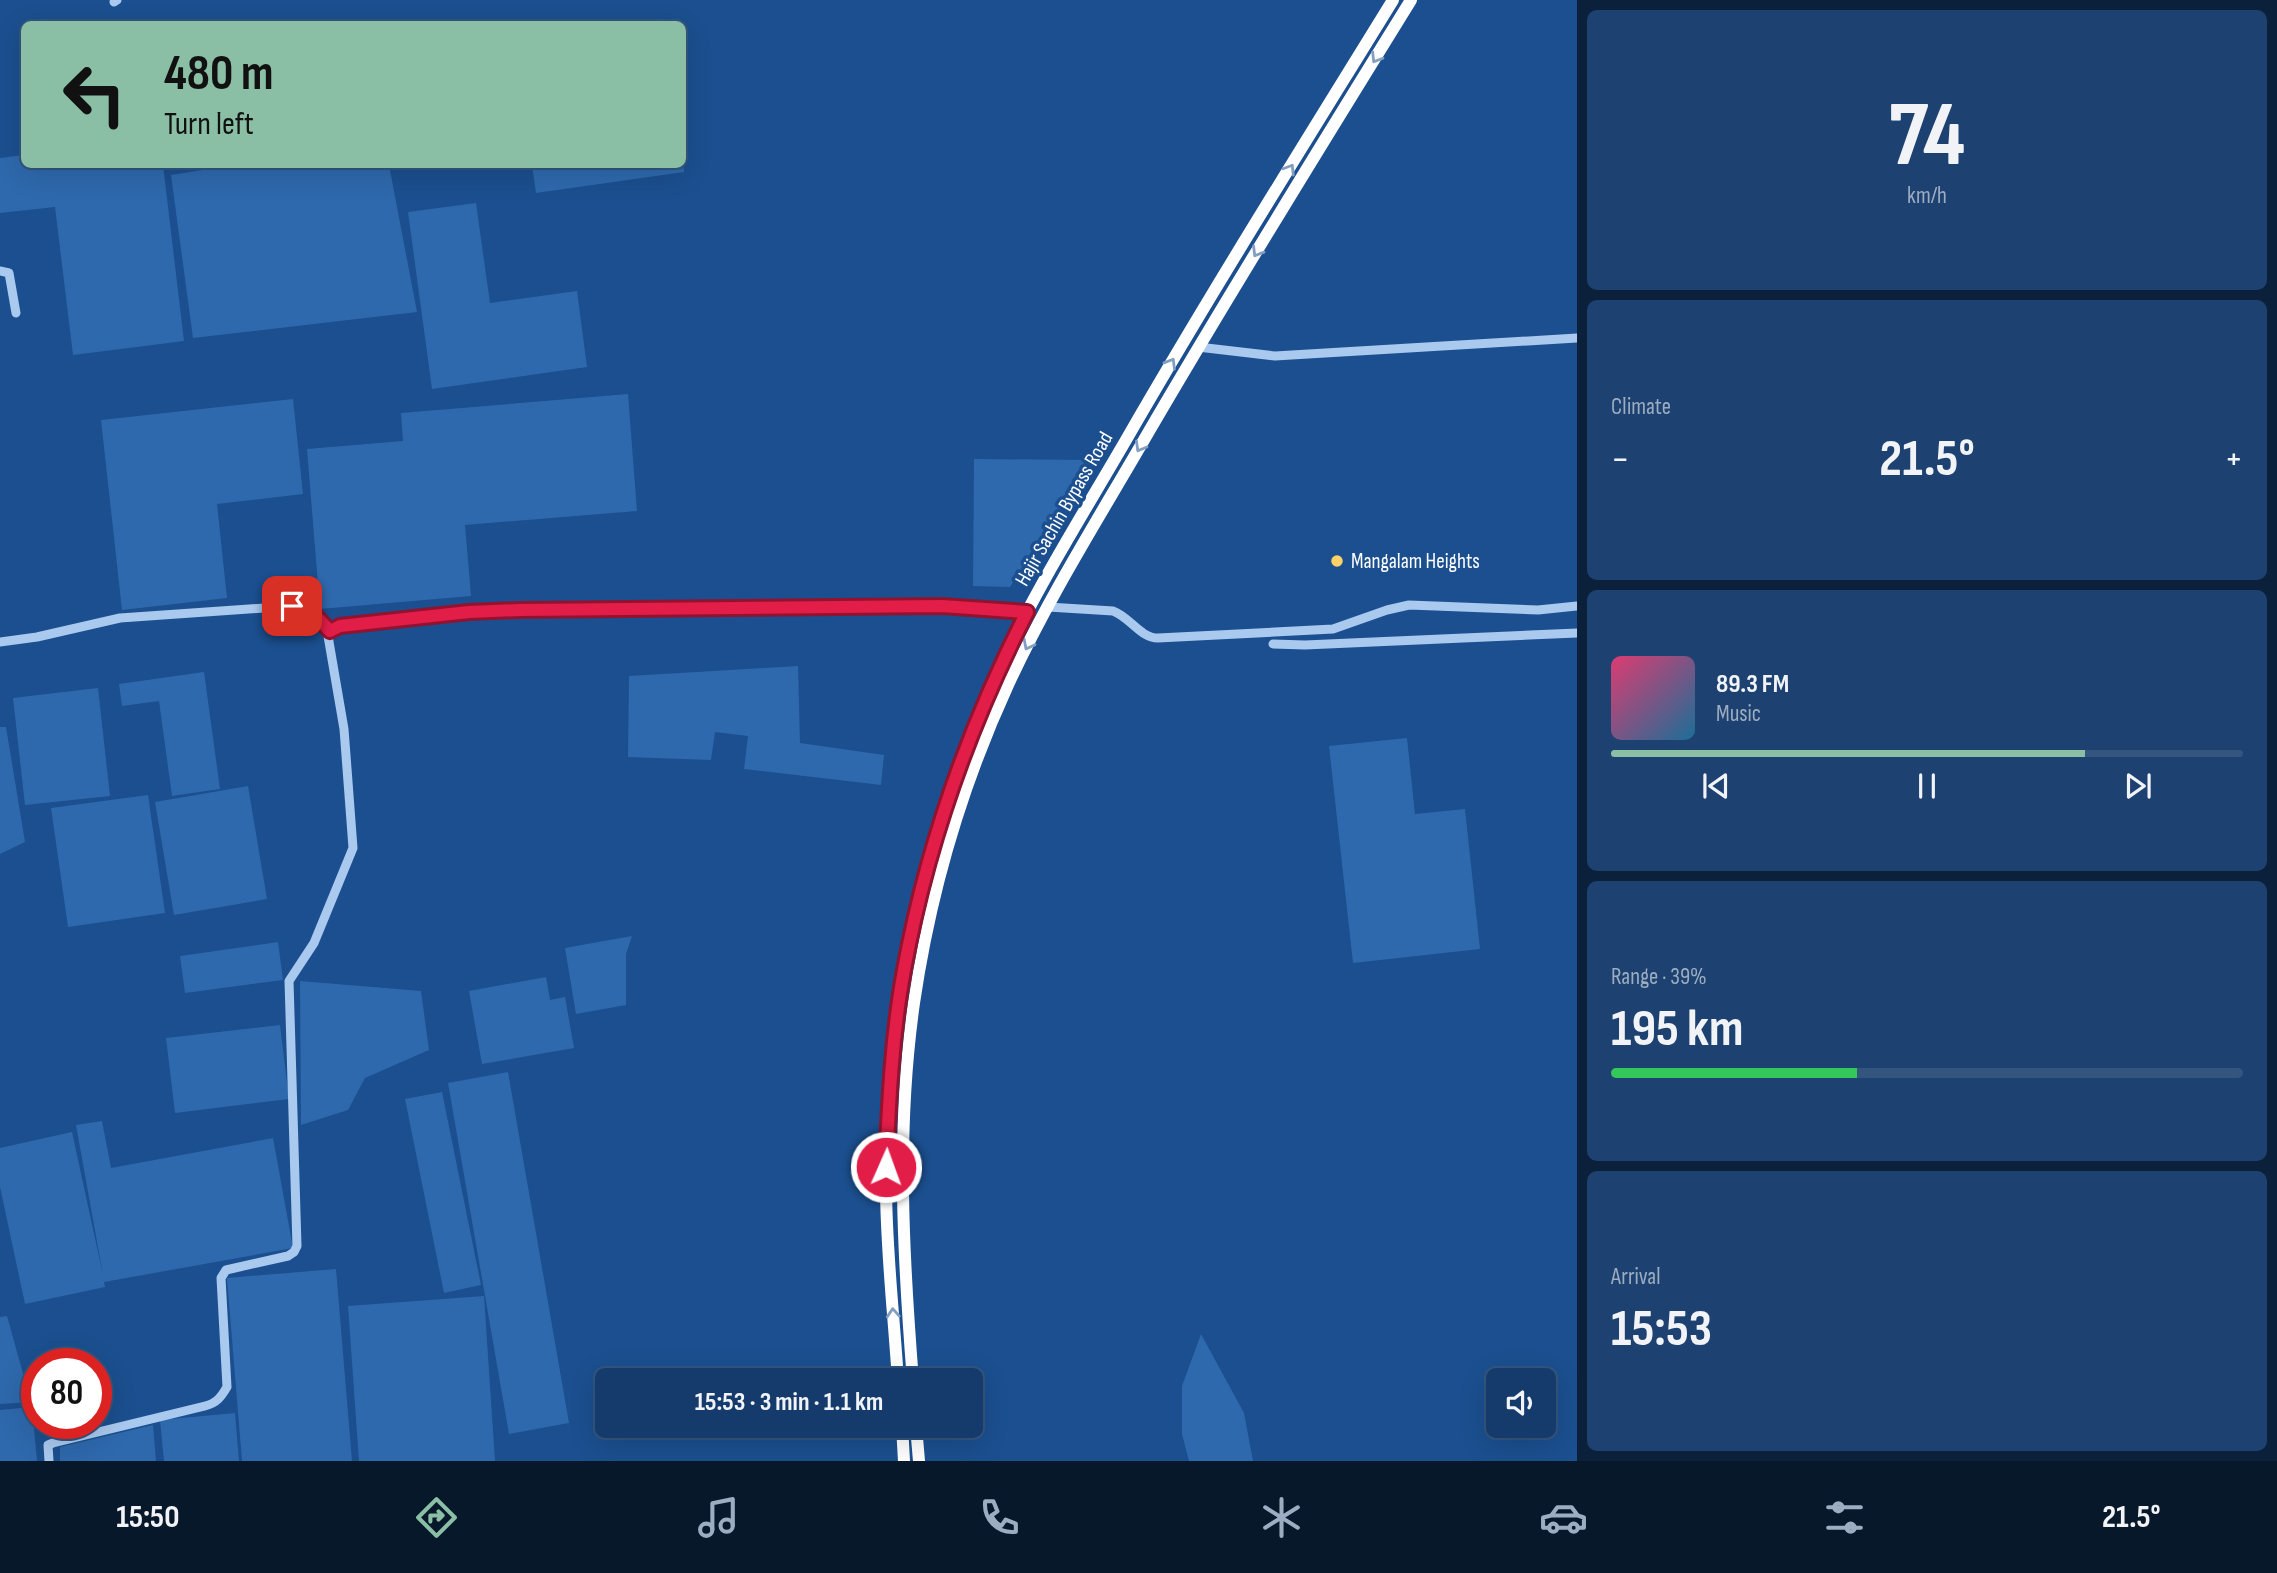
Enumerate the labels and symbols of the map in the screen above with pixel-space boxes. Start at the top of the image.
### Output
one-way arrow [1371,50,1384,63]
one-way arrow [1281,163,1294,176]
one-way arrow [1252,244,1265,257]
one-way arrow [1162,357,1175,370]
street label: Hajir Sachin Bypass Road [1010,428,1118,590]
one-way arrow [1135,440,1148,452]
place label: Mangalam Heights [1351,549,1480,574]
marker: Mangalam Heights [1329,553,1345,569]
pin [262,576,322,636]
one-way arrow [1023,638,1037,650]
position arrow [849,1130,923,1204]
one-way arrow [886,1307,901,1318]
speed limit sign: 80 [21,1348,112,1439]

